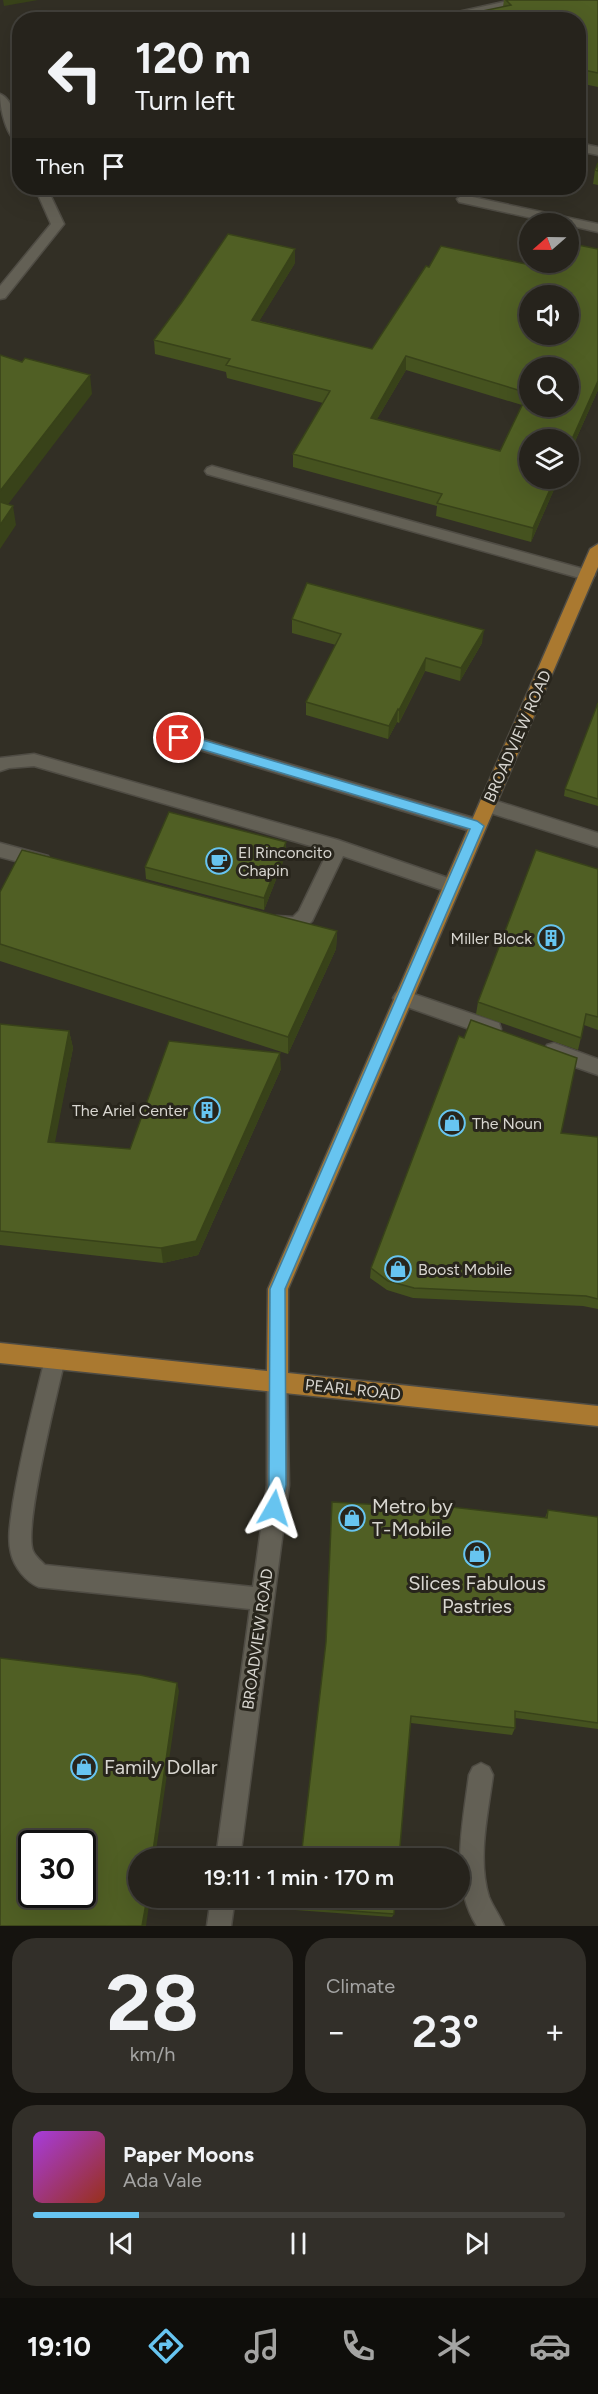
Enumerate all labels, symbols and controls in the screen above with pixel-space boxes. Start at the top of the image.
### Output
text: 120 m [135,33,251,84]
icon: left [36,36,114,114]
text: Turn left [135,84,235,117]
icon: arrive [97,150,130,183]
text: Then [36,153,85,180]
north arrow [519,213,579,273]
map controls [519,213,579,489]
button: sound [519,285,579,345]
button: search [519,357,579,417]
button: layers [519,429,579,489]
street label: BROADVIEW ROAD [480,667,555,805]
pin [153,712,204,763]
icon: arrive [162,721,195,754]
place label: El Rinconcito Chapin [238,843,332,880]
cafe icon: El Rinconcito Chapin [204,846,234,876]
building icon: Miller Block [536,923,566,953]
place label: Miller Block [451,929,532,948]
building icon: The Ariel Center [192,1095,222,1125]
place label: The Ariel Center [72,1101,189,1120]
shop icon: The Noun [437,1108,467,1138]
place label: The Noun [472,1114,542,1133]
shop icon: Boost Mobile [383,1254,413,1284]
place label: Boost Mobile [418,1260,512,1279]
street label: PEARL ROAD [304,1375,402,1404]
position arrow [242,1476,306,1540]
place label: Metro by T-Mobile [372,1494,453,1541]
shop icon: Metro by T-Mobile [337,1503,367,1533]
shop icon: Slices Fabulous Pastries [462,1539,492,1569]
street label: BROADVIEW ROAD [238,1567,277,1711]
place label: Slices Fabulous Pastries [408,1571,546,1618]
shop icon: Family Dollar [69,1752,99,1782]
place label: Family Dollar [104,1755,218,1779]
speed limit sign: 30 [18,1830,96,1908]
text: 19:11 · 1 min · 170 m [204,1864,394,1891]
text: 28 [106,1956,199,2050]
text: Climate [326,1974,395,1998]
text: 23° [412,2004,479,2058]
text: − [326,2012,347,2051]
text: + [544,2012,565,2051]
text: km/h [130,2042,175,2066]
text: Paper Moons [123,2141,254,2168]
text: Ada Vale [123,2168,202,2192]
icon: previous [105,2227,138,2260]
icon: pause [282,2227,315,2260]
icon: next [460,2227,493,2260]
icon: directions [145,2325,187,2367]
icon: music [241,2325,283,2367]
icon: phone [337,2325,379,2367]
icon: climate [433,2325,475,2367]
icon: car [529,2325,571,2367]
text: 19:10 [27,2330,91,2363]

